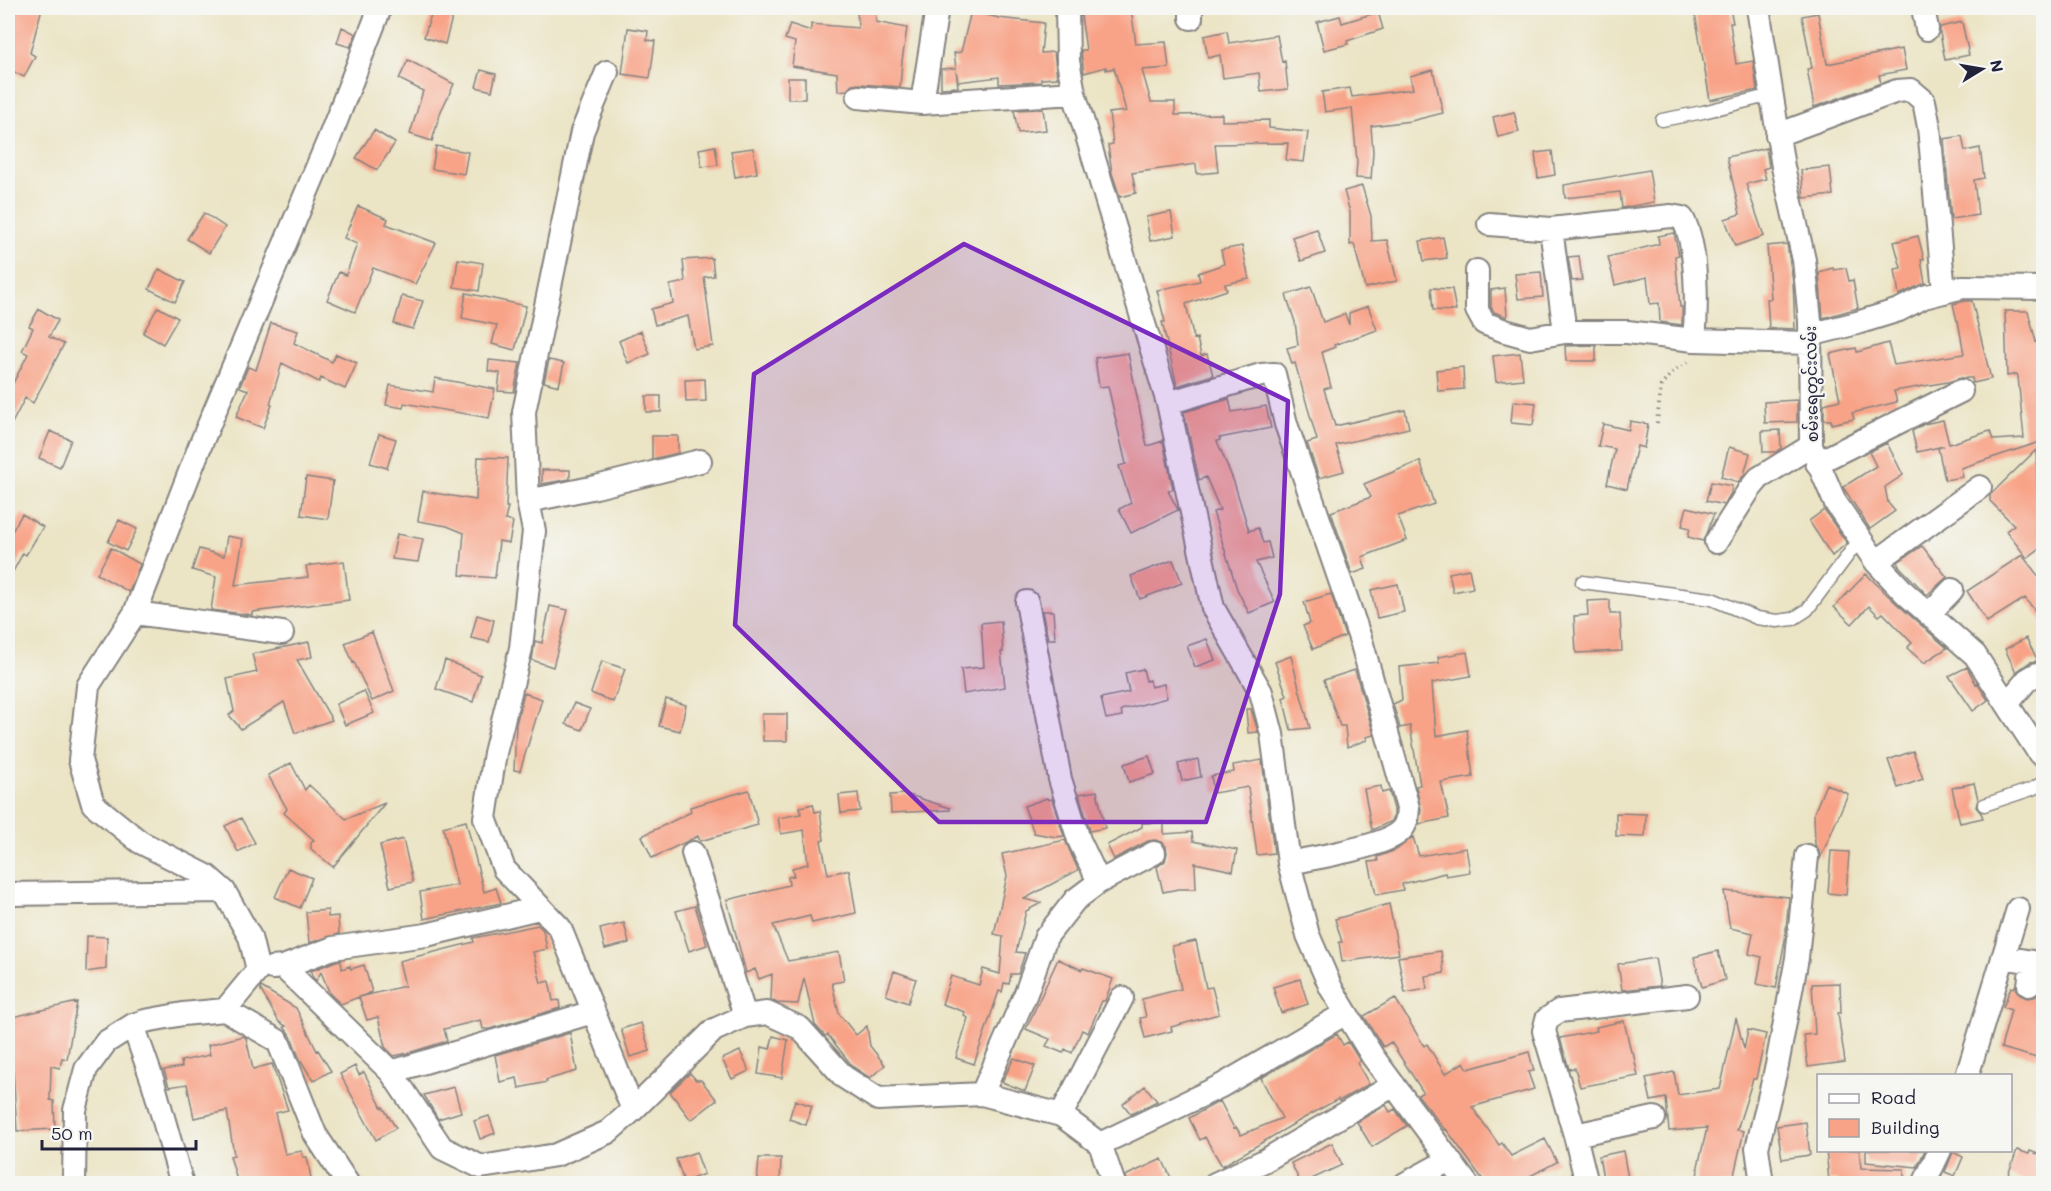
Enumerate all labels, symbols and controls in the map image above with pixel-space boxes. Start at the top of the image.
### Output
north arrow [1952,39,2012,99]
text: N [1986,58,2009,74]
street label: စမ်းရေတွင်းလမ်း [1799,326,1826,442]
legend [1817,1074,2012,1152]
text: Road [1871,1085,1916,1109]
scale bar [42,1113,196,1151]
text: Building [1871,1115,1939,1139]
text: 50 m [51,1121,93,1145]

